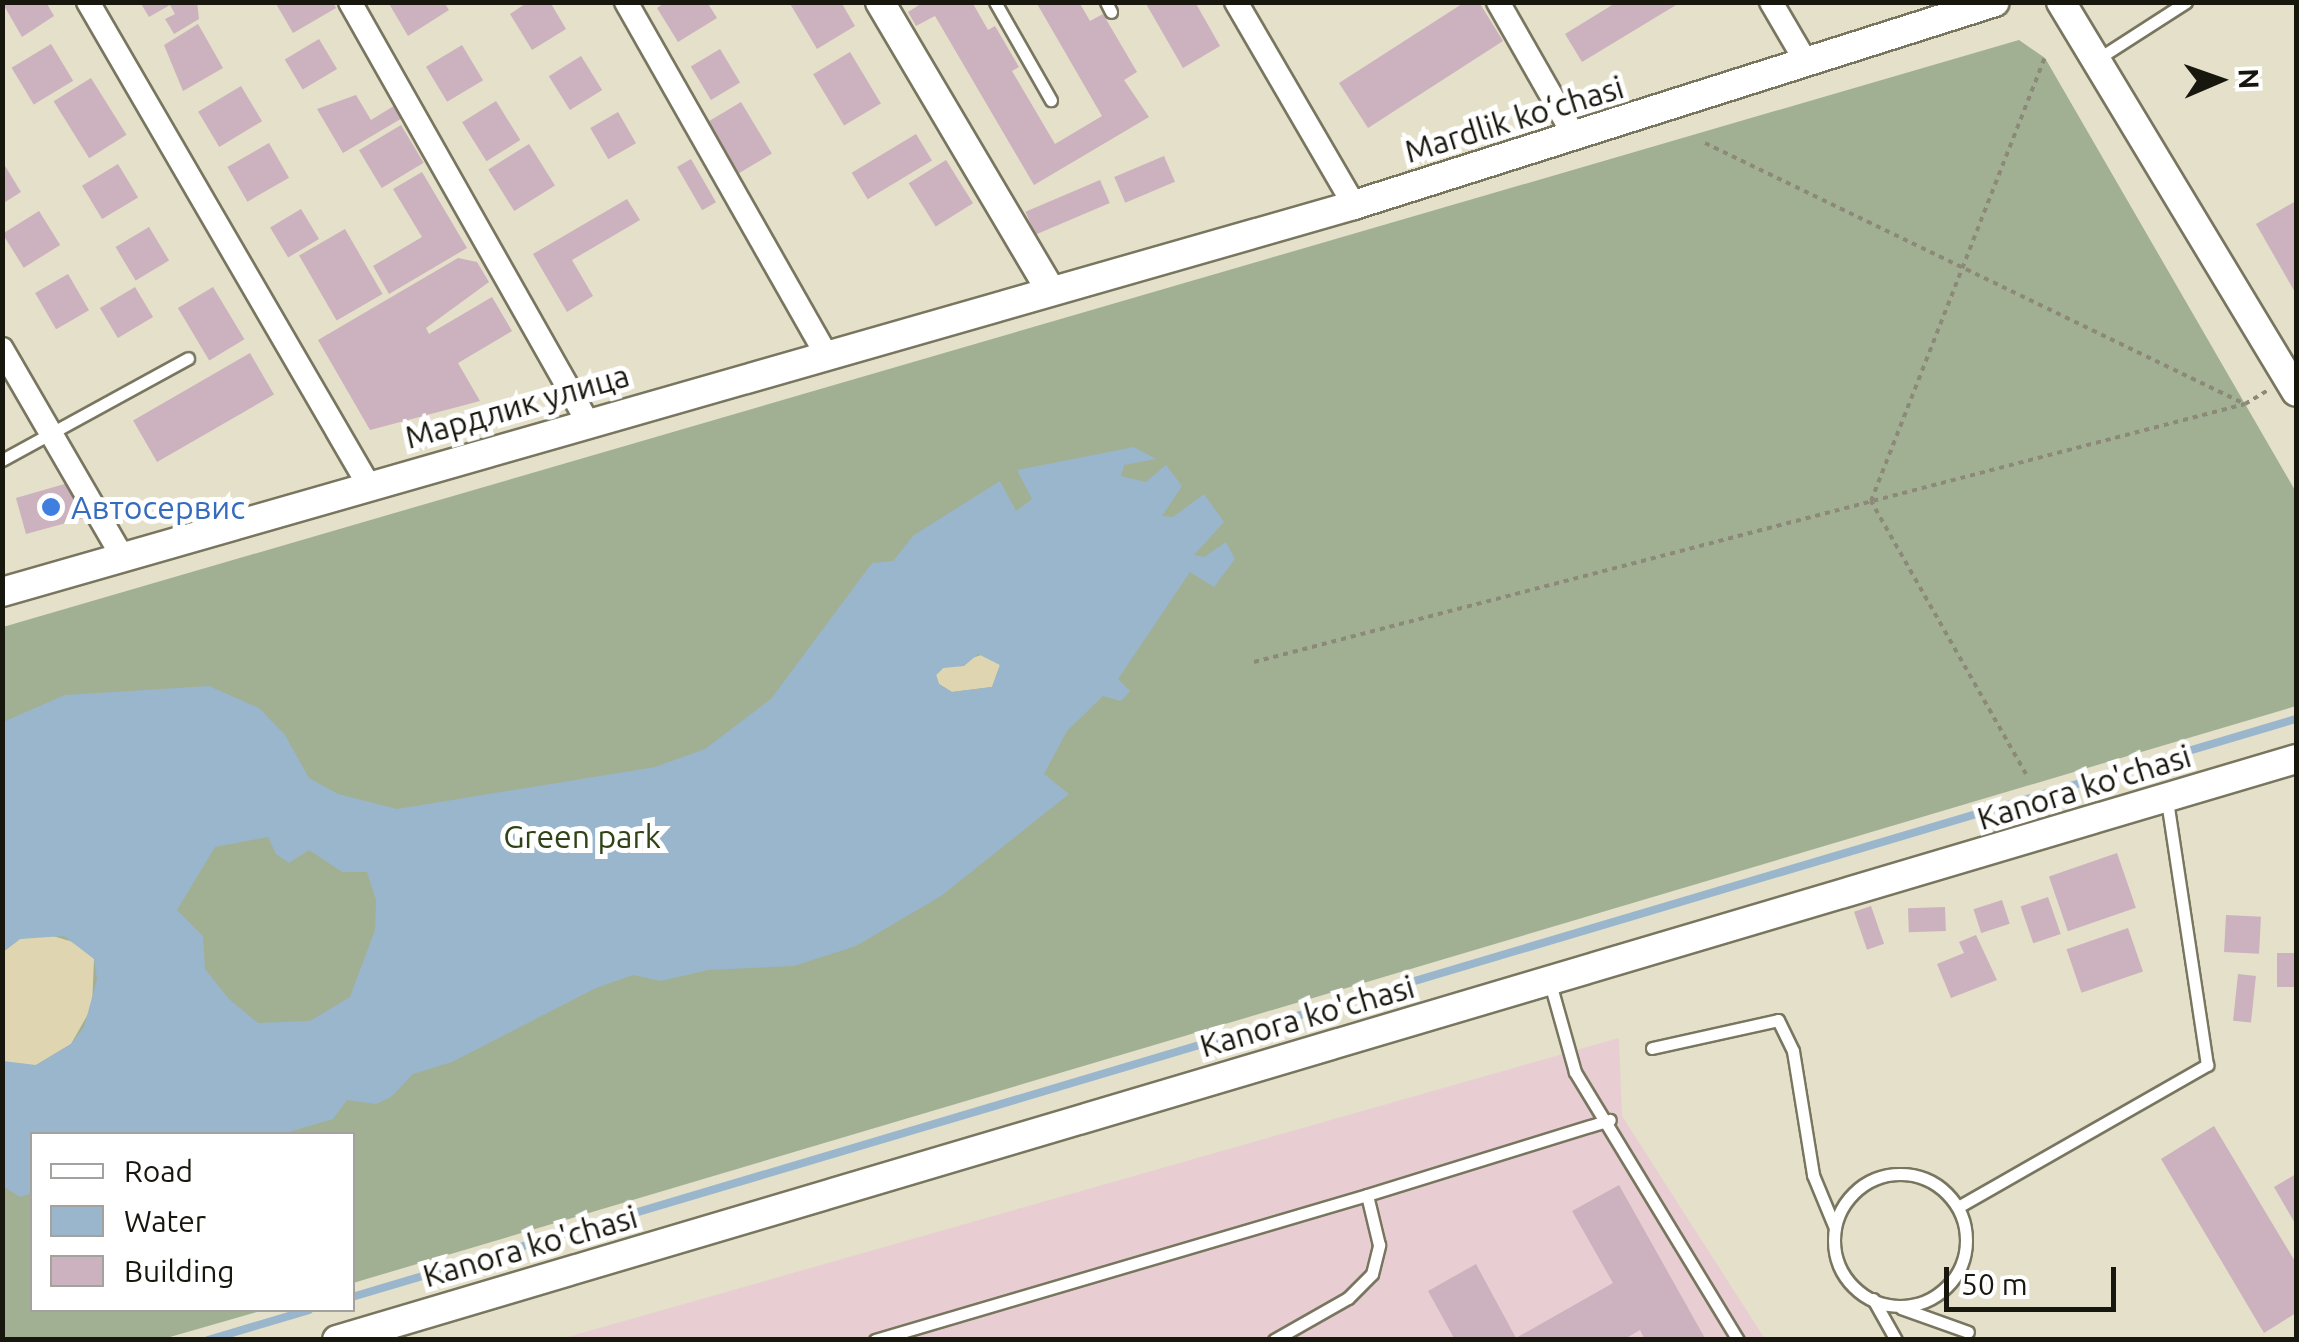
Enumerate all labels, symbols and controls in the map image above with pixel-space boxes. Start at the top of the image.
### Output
north arrow [2169,30,2269,130]
street label: Mardlik ko‘chasi [1400,67,1628,171]
text: N [2234,68,2265,90]
street label: Мардлик улица [400,356,634,456]
place label: Автосервис [71,488,245,526]
marker: Автосервис [40,496,62,518]
street label: Kanora ko'chasi [1973,736,2195,838]
park label: Green park [503,817,661,855]
street label: Kanora ko'chasi [1195,967,1419,1065]
legend [30,1132,355,1312]
text: Road [124,1154,193,1188]
street label: Kanora ko'chasi [418,1197,642,1295]
text: Water [124,1204,206,1238]
scale bar [1949,1247,2122,1309]
text: Building [124,1254,235,1288]
text: 50 m [1961,1267,2028,1301]

